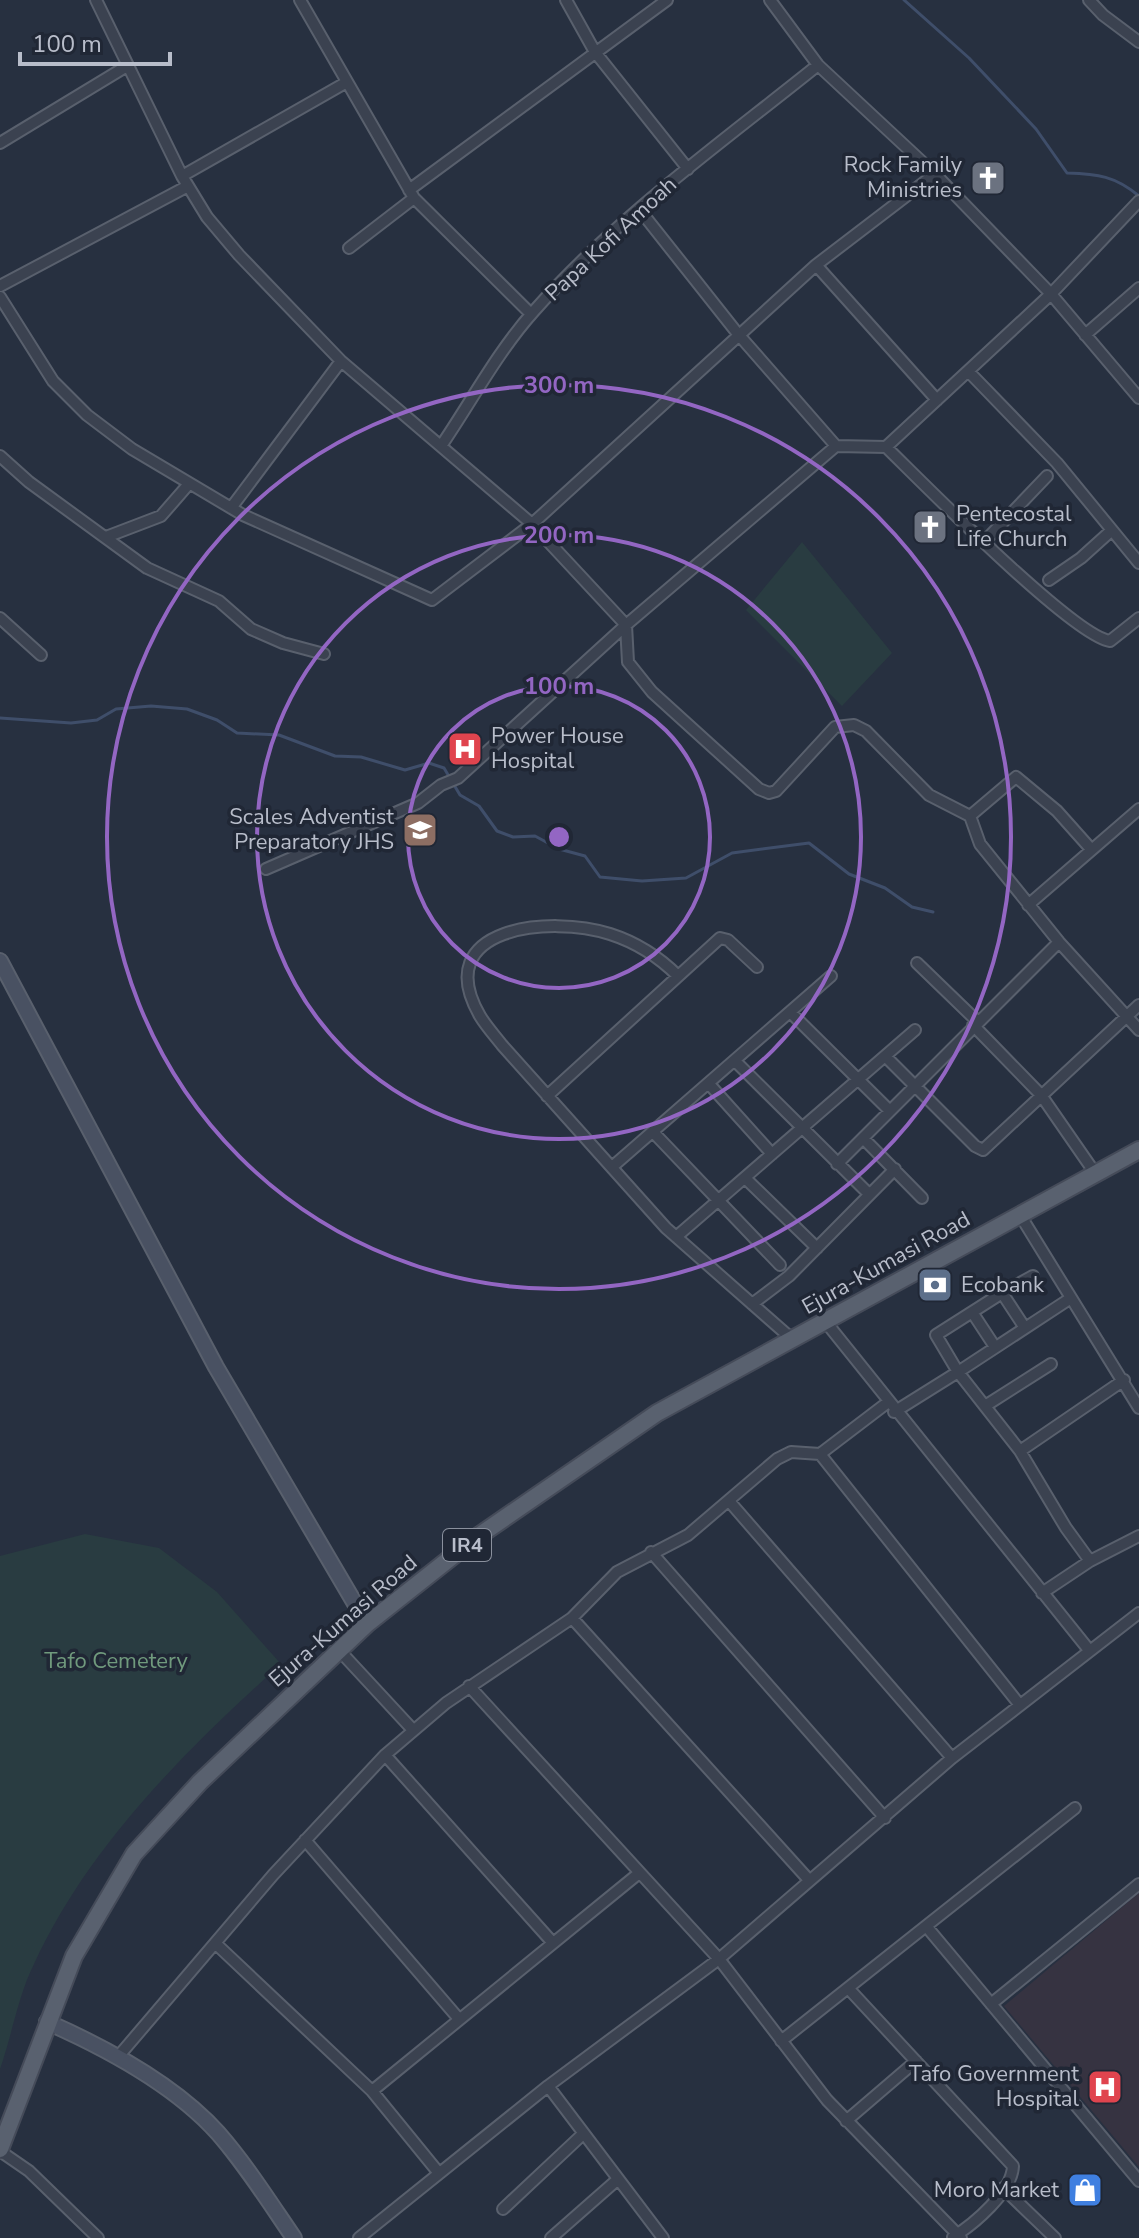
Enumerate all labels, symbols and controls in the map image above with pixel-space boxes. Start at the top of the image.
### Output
scale bar [20,16,170,66]
text: 100 m [32,28,102,60]
place label: Rock Family Ministries [844,150,963,205]
church icon: Rock Family Ministries [969,159,1007,197]
street label: Papa Kofi Amoah [539,170,683,308]
text: 300 m [524,369,594,401]
place label: Pentecostal Life Church [956,499,1072,554]
church icon: Pentecostal Life Church [911,508,949,546]
text: 200 m [524,519,594,551]
text: 100 m [524,670,594,702]
place label: Power House Hospital [491,721,624,776]
hospital icon: Power House Hospital [446,730,484,768]
place label: Scales Adventist Preparatory JHS [229,802,394,857]
school or university icon: Scales Adventist Preparatory JHS [401,811,439,849]
centre of rings [545,823,573,851]
street label: Ejura-Kumasi Road [797,1204,975,1322]
bank icon: Ecobank [916,1266,954,1304]
place label: Ecobank [961,1270,1045,1300]
road number: IR4 [443,1529,491,1561]
street label: Ejura-Kumasi Road [262,1548,424,1694]
park label: Tafo Cemetery [44,1646,188,1676]
place label: Tafo Government Hospital [909,2059,1079,2114]
hospital icon: Tafo Government Hospital [1086,2068,1124,2106]
shop icon: Moro Market [1066,2171,1104,2209]
place label: Moro Market [934,2175,1059,2205]

